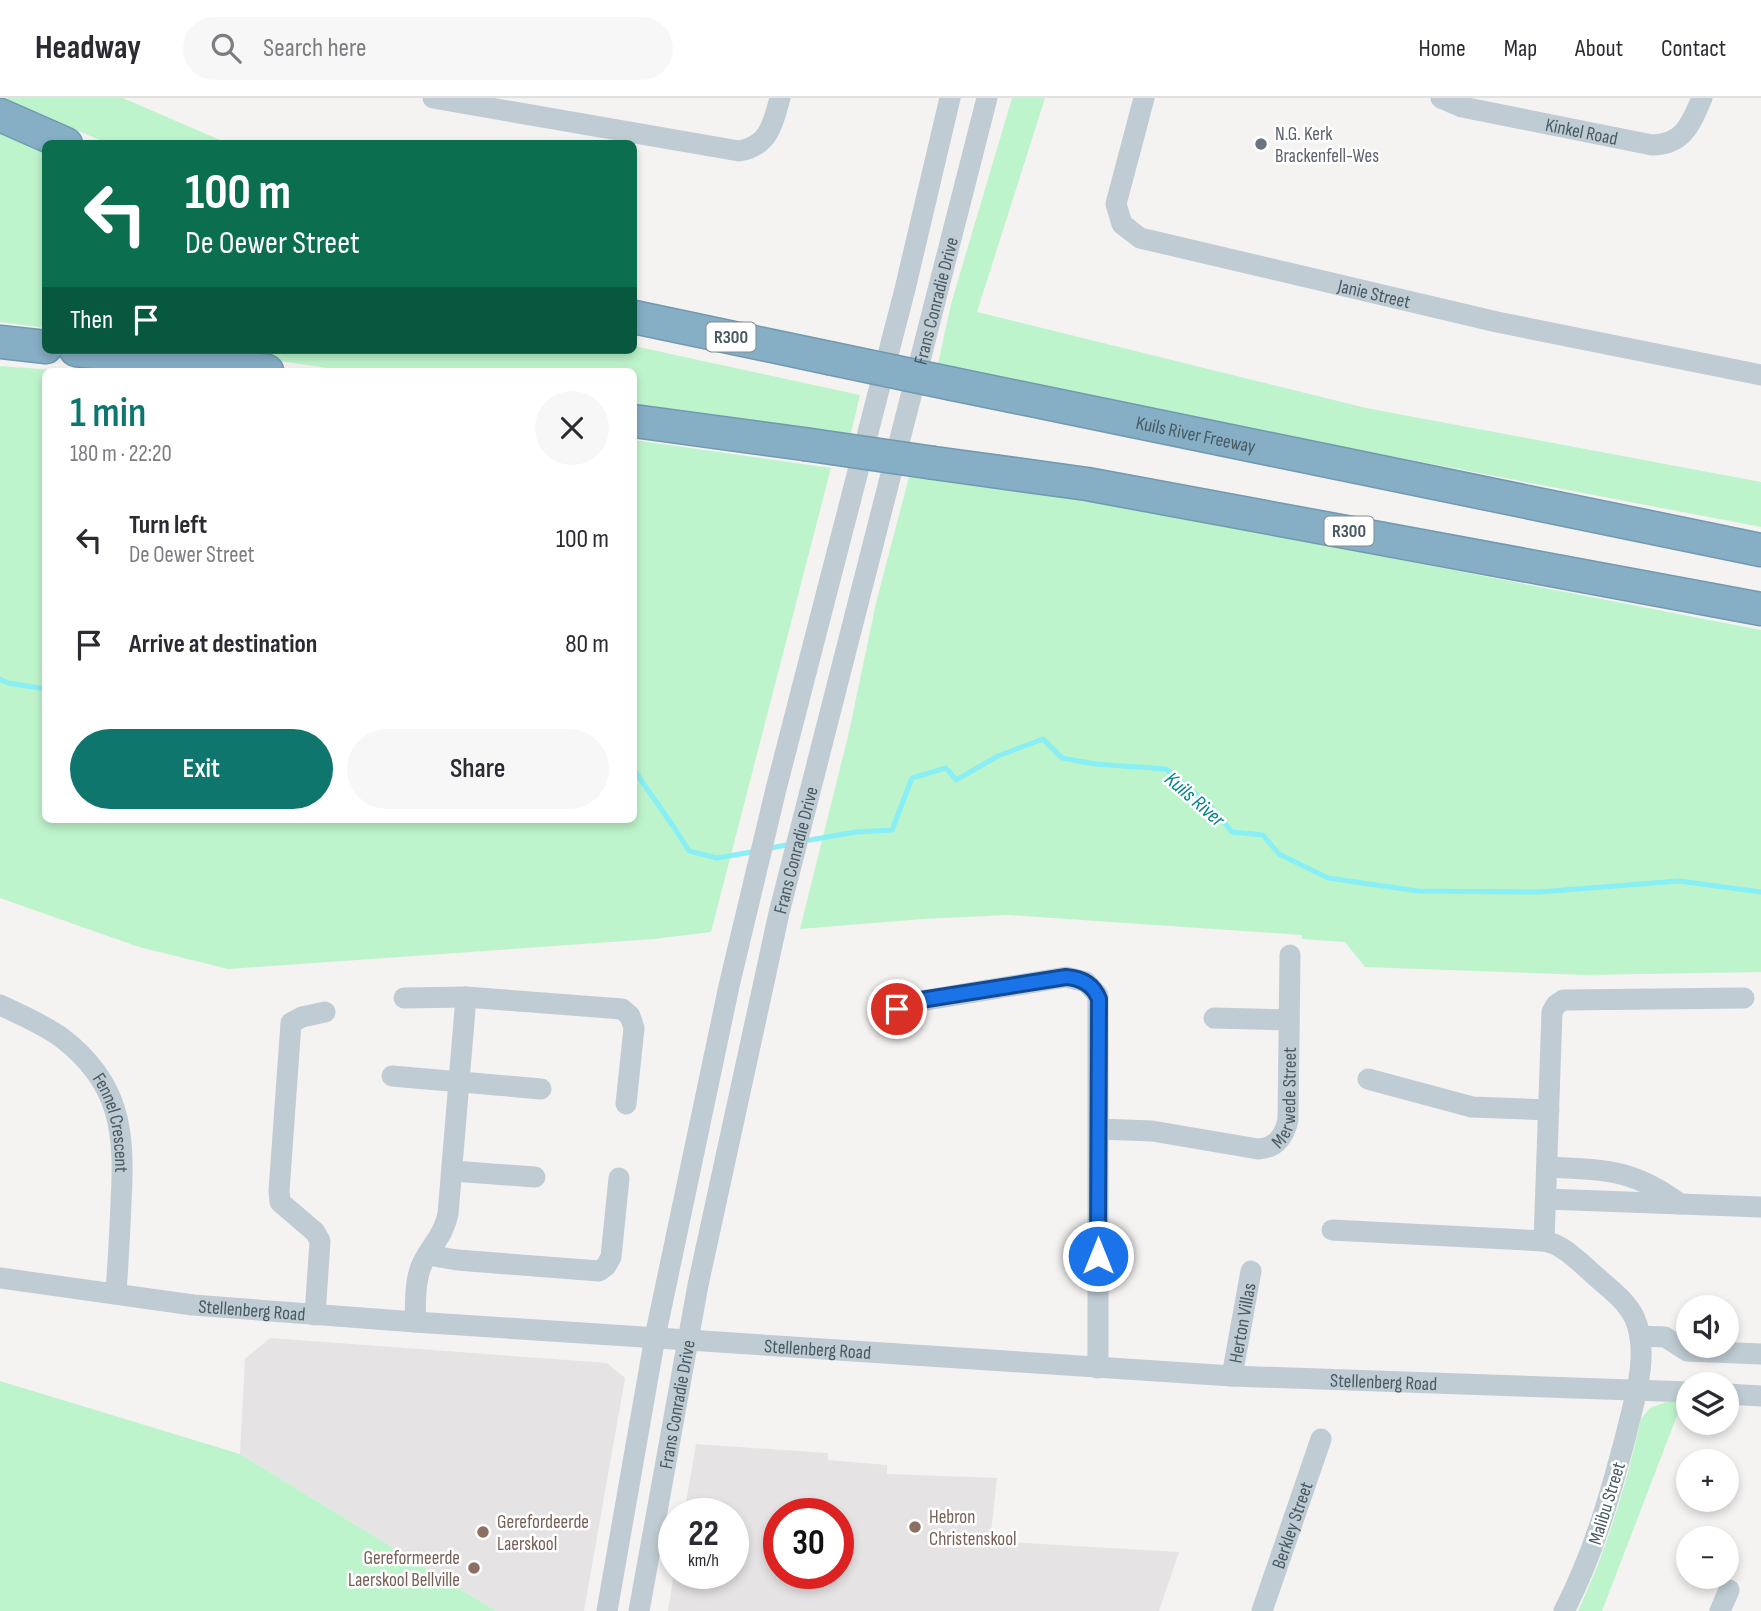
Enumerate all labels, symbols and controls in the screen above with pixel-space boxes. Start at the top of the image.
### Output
search box [183,17,673,80]
text: Headway [35,28,141,68]
icon: search [207,29,245,67]
text: Search here [263,33,366,64]
text: Home [1418,34,1466,63]
text: Map [1504,34,1537,63]
text: About [1575,34,1623,63]
text: Contact [1661,34,1726,63]
street label: Kinkel Road [1543,114,1620,151]
place label: N.G. Kerk Brackenfell-Wes [1275,123,1379,168]
marker: N.G. Kerk Brackenfell-Wes [1253,136,1269,152]
text: 100 m [185,164,291,223]
icon: left [70,168,161,259]
text: De Oewer Street [185,224,360,263]
street label: Frans Conradie Drive [909,235,964,367]
street label: Janie Street [1334,275,1413,314]
icon: arrive [127,301,165,339]
text: Then [70,305,113,336]
road number: R300 [706,323,756,352]
text: 1 min [70,388,146,439]
button: close [535,391,609,465]
street label: Kuils River Freeway [1134,412,1258,459]
text: 180 m · 22:20 [70,440,172,468]
text: Turn left [129,510,207,541]
road number: R300 [1324,516,1374,545]
icon: left [70,521,108,559]
text: 100 m [556,524,609,555]
text: De Oewer Street [129,541,255,569]
icon: arrive [70,626,108,664]
text: Arrive at destination [129,629,317,660]
text: 80 m [565,629,609,660]
button: Exit [70,729,333,809]
button: Share [347,729,609,809]
water label: Kuils River [1160,767,1231,833]
street label: Frans Conradie Drive [769,784,824,917]
pin [867,979,927,1039]
icon: arrive [878,990,916,1028]
street label: Merwede Street [1267,1047,1302,1154]
street label: Fennel Crescent [87,1069,132,1173]
position arrow [1061,1219,1135,1293]
street label: Herton Villas [1225,1281,1262,1365]
street label: Stellenberg Road [198,1295,306,1327]
map controls [1676,1295,1739,1589]
button: sound [1676,1295,1739,1358]
street label: Stellenberg Road [763,1335,872,1365]
street label: Frans Conradie Drive [655,1338,701,1471]
street label: Stellenberg Road [1330,1369,1437,1396]
button: layers [1676,1372,1739,1435]
button: + [1676,1449,1739,1512]
street label: Malibu Street [1584,1459,1631,1547]
street label: Berkley Street [1267,1479,1319,1572]
speed limit sign: 30 [763,1498,854,1589]
place label: Hebron Christenskool [929,1506,1017,1551]
place label: Gerefordeerde Laerskool [497,1511,589,1556]
text: 22 [688,1513,719,1556]
marker: Hebron Christenskool [907,1519,923,1535]
marker: Gerefordeerde Laerskool [475,1524,491,1540]
button: − [1676,1526,1739,1589]
place label: Gereformeerde Laerskool Bellville [348,1547,460,1592]
text: km/h [688,1550,719,1571]
marker: Gereformeerde Laerskool Bellville [466,1560,482,1576]

